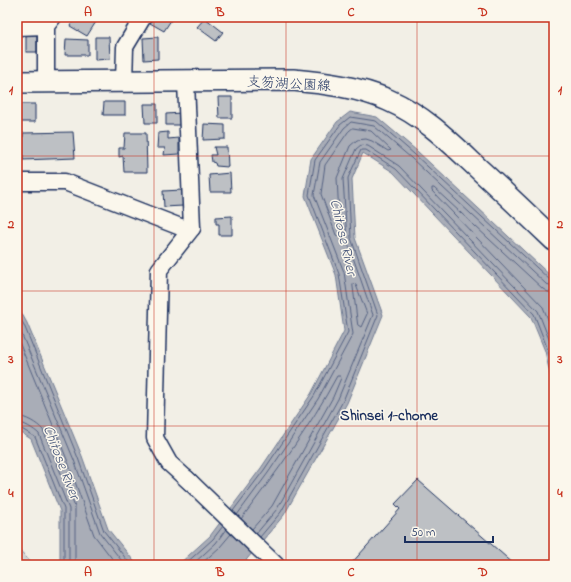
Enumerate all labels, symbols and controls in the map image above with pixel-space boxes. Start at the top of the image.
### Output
text: A [84,3,92,22]
text: B [215,3,225,22]
text: C [347,3,355,22]
text: D [477,3,488,22]
street label: 支笏湖公園線 [246,72,331,97]
text: 1 [9,81,14,100]
text: 1 [558,81,563,100]
water label: Chitose River [324,197,363,280]
text: 2 [7,215,15,234]
text: 2 [556,215,564,234]
text: 3 [7,350,14,369]
text: 3 [556,350,563,369]
district label: Shinsei 1-chome [340,405,439,427]
water label: Chitose River [37,422,86,505]
text: 4 [7,484,14,503]
text: 4 [556,484,563,503]
scale bar [405,518,493,544]
text: 50 m [411,524,435,542]
text: A [84,563,92,582]
text: B [215,563,225,582]
text: C [347,563,355,582]
text: D [477,563,488,582]

